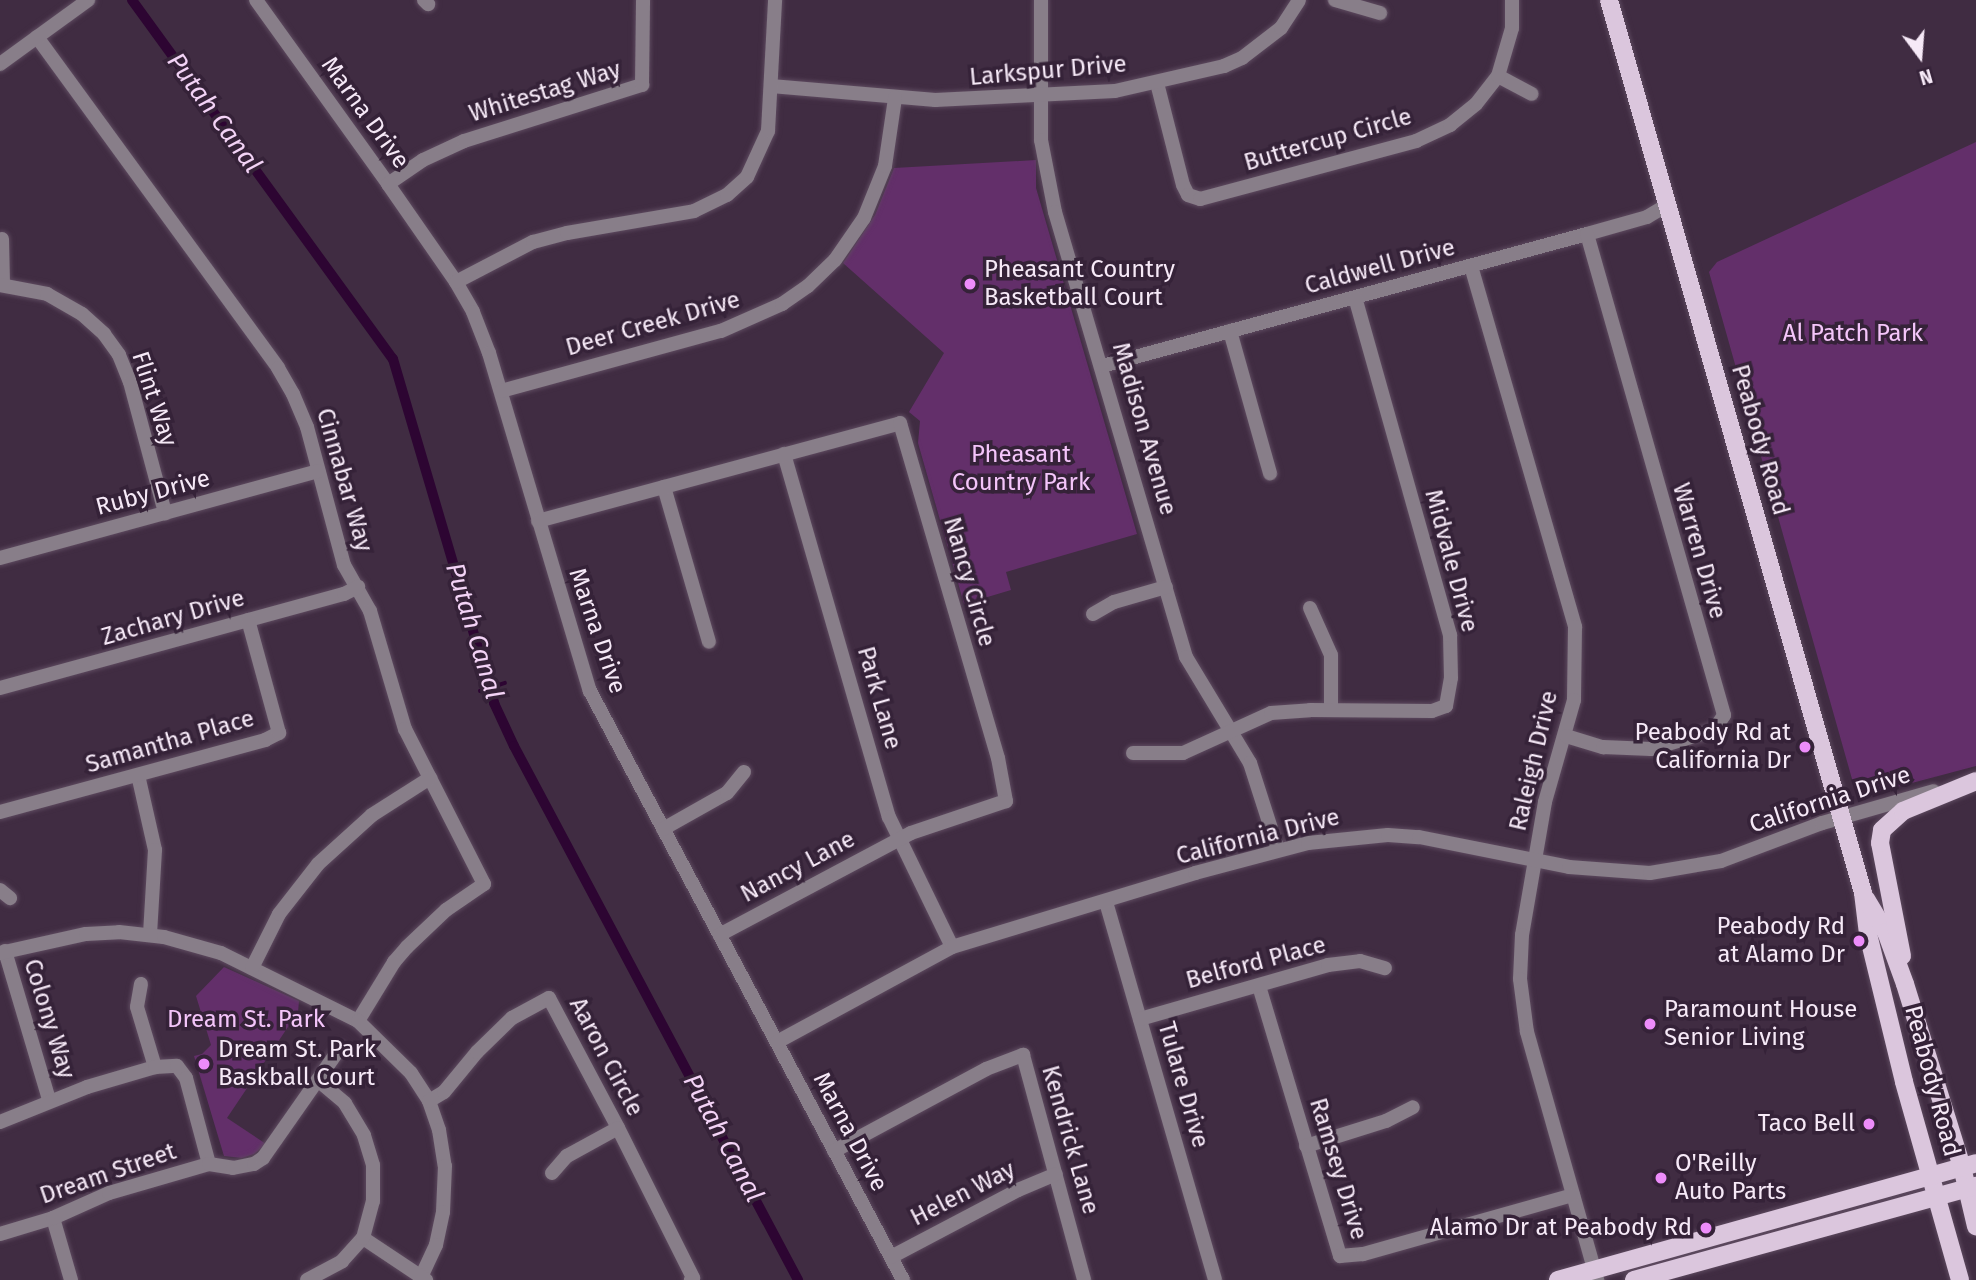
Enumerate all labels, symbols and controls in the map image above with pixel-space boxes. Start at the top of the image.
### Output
north arrow [1885,21,1955,91]
water label: Putah Canal [160,47,268,179]
street label: Larkspur Drive [968,50,1128,92]
street label: Marna Drive [315,52,415,174]
street label: Whitestag Way [466,55,624,129]
text: N [1917,64,1935,89]
street label: Buttercup Circle [1241,102,1415,178]
street label: Caldwell Drive [1302,233,1458,301]
place label: Pheasant Country Basketball Court [984,256,1175,312]
marker: Pheasant Country Basketball Court [962,276,978,292]
street label: Deer Creek Drive [563,285,743,363]
park label: Al Patch Park [1783,320,1923,348]
street label: Madison Avenue [1106,339,1182,519]
street label: Flint Way [125,348,183,450]
street label: Peabody Road [1725,361,1795,519]
street label: Cinnabar Way [310,405,378,555]
park label: Pheasant Country Park [952,441,1090,497]
street label: Ruby Drive [93,464,213,522]
street label: Warren Drive [1666,480,1732,622]
street label: Midvale Drive [1418,486,1484,636]
street label: Nancy Circle [937,514,1001,650]
water label: Putah Canal [439,559,509,703]
street label: Marna Drive [562,564,632,698]
street label: Zachary Drive [98,584,248,652]
street label: Park Lane [851,643,907,753]
street label: Raleigh Drive [1504,688,1564,834]
street label: Samantha Place [83,704,257,780]
place label: Peabody Rd at California Dr [1634,719,1791,775]
marker: Peabody Rd at California Dr [1797,739,1813,755]
street label: California Drive [1746,760,1914,840]
street label: California Drive [1173,803,1343,871]
street label: Nancy Lane [736,825,860,909]
place label: Peabody Rd at Alamo Dr [1717,913,1845,969]
street label: Belford Place [1183,931,1329,995]
marker: Peabody Rd at Alamo Dr [1851,933,1867,949]
street label: Colony Way [17,956,81,1082]
street label: Aaron Circle [563,993,649,1121]
place label: Paramount House Senior Living [1664,996,1857,1052]
street label: Peabody Road [1898,1002,1966,1160]
park label: Dream St. Park [167,1006,325,1034]
marker: Paramount House Senior Living [1642,1016,1658,1032]
street label: Tulare Drive [1151,1019,1215,1151]
place label: Dream St. Park Baskball Court [218,1036,376,1092]
marker: Dream St. Park Baskball Court [196,1056,212,1072]
street label: Kendrick Lane [1035,1062,1105,1218]
street label: Marna Drive [807,1068,893,1196]
water label: Putah Canal [676,1069,770,1207]
street label: Ramsey Drive [1303,1095,1373,1243]
place label: Taco Bell [1758,1110,1855,1138]
marker: Taco Bell [1861,1116,1877,1132]
street label: Dream Street [36,1137,180,1211]
place label: O'Reilly Auto Parts [1675,1150,1786,1206]
street label: Helen Way [906,1155,1020,1233]
marker: O'Reilly Auto Parts [1653,1170,1669,1186]
place label: Alamo Dr at Peabody Rd [1430,1214,1692,1242]
marker: Alamo Dr at Peabody Rd [1698,1220,1714,1236]

